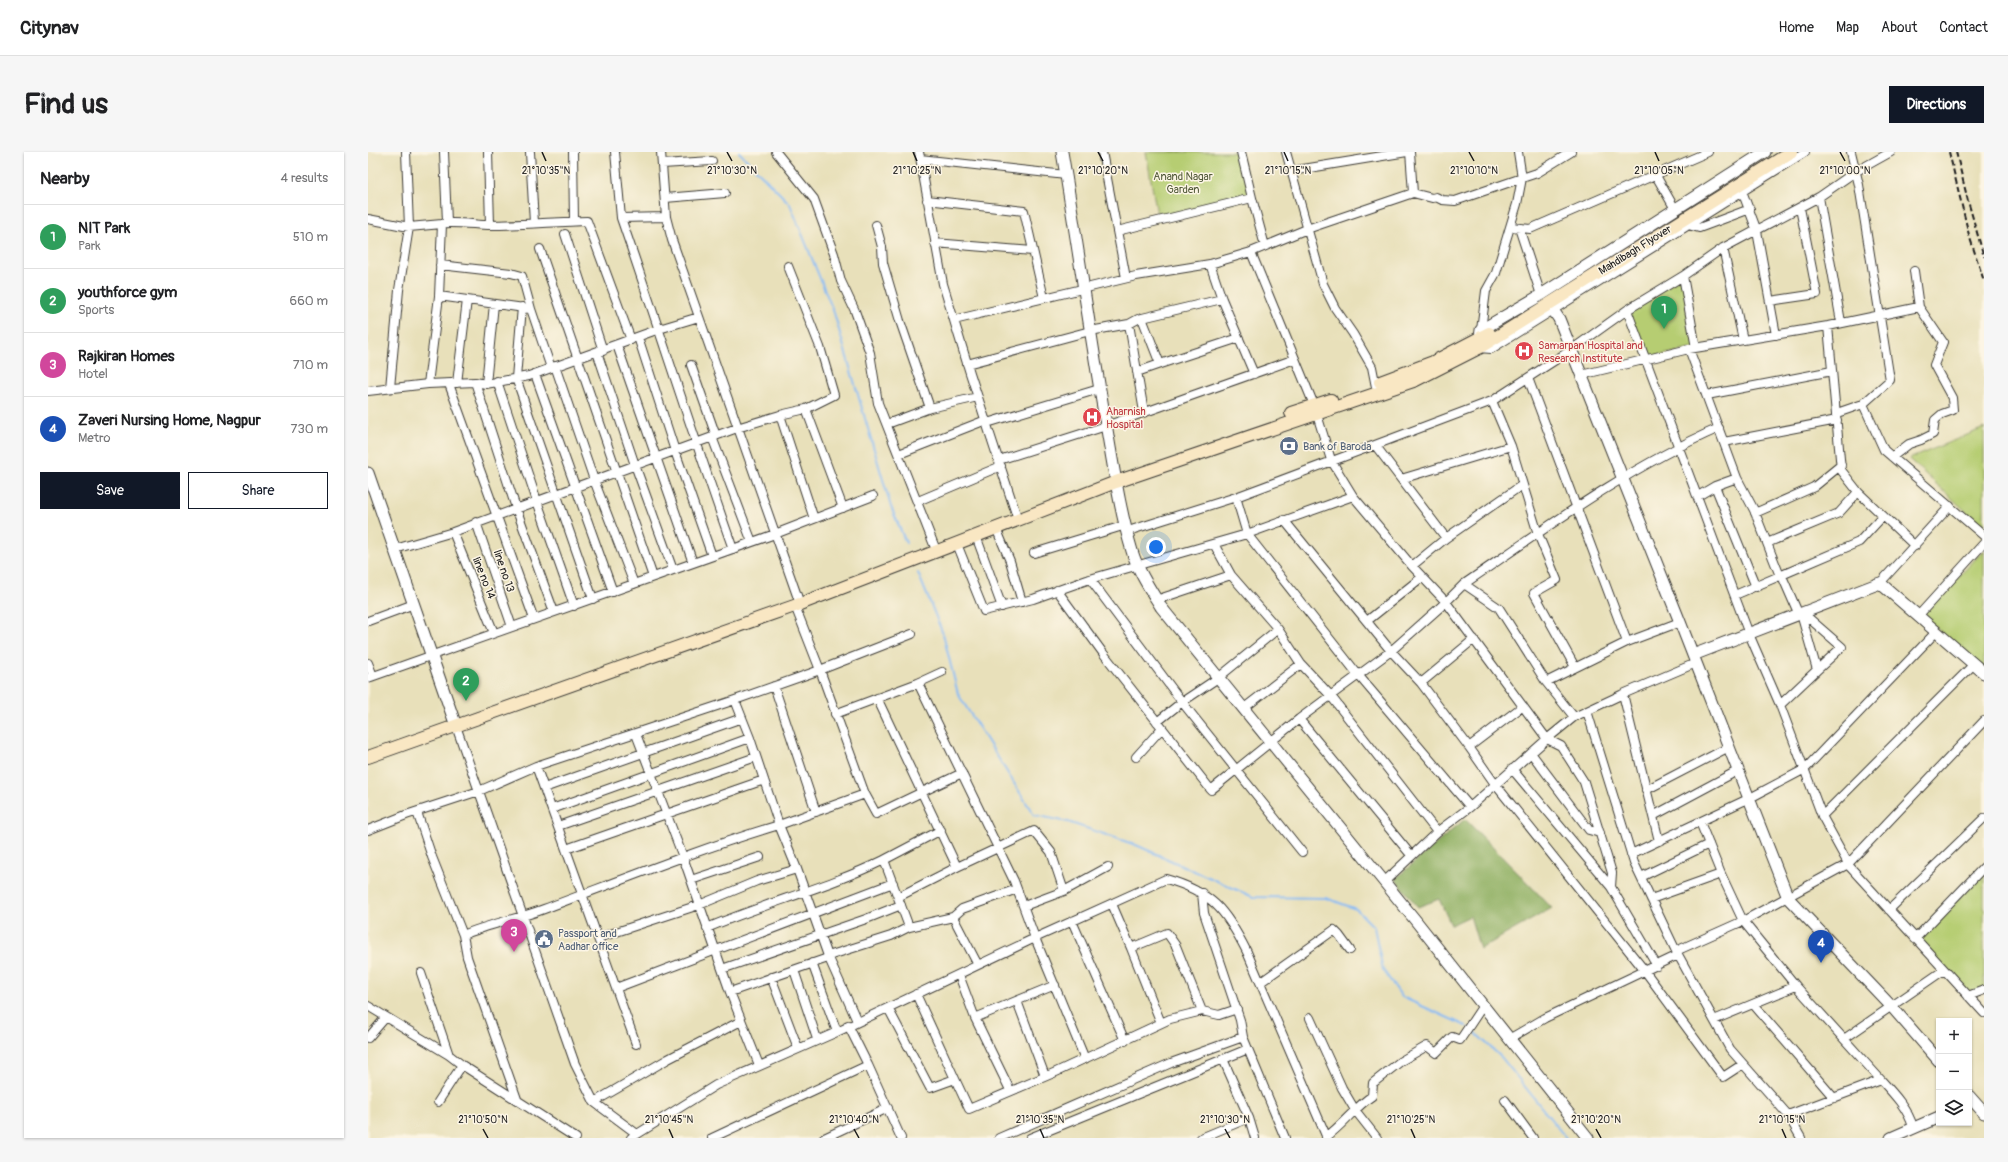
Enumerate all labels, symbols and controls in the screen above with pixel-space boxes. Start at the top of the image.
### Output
text: Citynav [20,16,79,40]
text: Home [1779,19,1814,36]
text: Map [1836,19,1859,36]
text: About [1881,19,1917,36]
text: Contact [1939,19,1988,36]
button: Directions [1889,86,1984,123]
text: Find us [24,87,108,122]
text: 21°10'35"N [522,165,570,177]
text: 21°10'30"N [707,165,757,177]
text: 21°10'25"N [893,165,941,177]
text: 21°10'20"N [1078,165,1128,177]
text: 21°10'15"N [1265,165,1312,177]
text: 21°10'10"N [1450,165,1498,177]
text: 21°10'05"N [1634,165,1684,177]
text: 21°10'00"N [1819,165,1871,177]
text: Nearby [40,168,89,189]
text: 4 results [281,170,328,186]
park label: Anand Nagar Garden [1153,170,1213,196]
text: NIT Park [78,219,130,238]
street label: Mahdibagh Flyover [1596,222,1674,278]
text: 1 [50,229,56,245]
text: 510 m [293,229,328,245]
text: Park [78,238,101,254]
text: youthforce gym [78,283,177,302]
text: 2 [49,293,57,309]
text: 660 m [290,293,328,309]
pin: 1 [1651,296,1677,329]
text: Sports [78,302,114,318]
place label: Samarpan Hospital and Research Institute [1538,339,1643,365]
hospital icon: Samarpan Hospital and Research Institute [1513,340,1535,362]
text: Rajkiran Homes [78,347,174,366]
text: 3 [49,357,57,373]
text: 710 m [293,357,328,373]
text: Hotel [78,366,108,382]
place label: Aharnish Hospital [1106,405,1146,431]
hospital icon: Aharnish Hospital [1081,406,1103,428]
text: Zaveri Nursing Home, Nagpur [78,411,261,430]
text: 4 [49,421,57,437]
text: 730 m [291,421,328,437]
text: Metro [78,430,110,446]
bank icon: Bank of Baroda [1278,435,1300,457]
place label: Bank of Baroda [1303,440,1371,453]
button: Save [40,472,180,509]
button: Share [188,472,328,509]
your location [1146,537,1166,557]
street label: line no 13 [491,548,517,594]
street label: line no 14 [470,555,498,601]
pin: 2 [453,668,479,701]
pin: 3 [501,919,527,952]
place label: Passport and Aadhar office [558,927,619,953]
public building icon: Passport and Aadhar office [533,928,555,950]
pin: 4 [1808,930,1834,963]
map controls [1936,1018,1972,1126]
button: + [1936,1018,1972,1054]
button: − [1936,1054,1972,1090]
button: layers [1936,1090,1972,1126]
text: 21°10'50"N [458,1114,508,1126]
text: 21°10'45"N [645,1114,694,1126]
text: 21°10'40"N [829,1114,879,1126]
text: 21°10'35"N [1016,1114,1064,1126]
text: 21°10'30"N [1200,1114,1250,1126]
text: 21°10'25"N [1387,1114,1435,1126]
text: 21°10'20"N [1571,1114,1621,1126]
text: 21°10'15"N [1759,1114,1806,1126]

